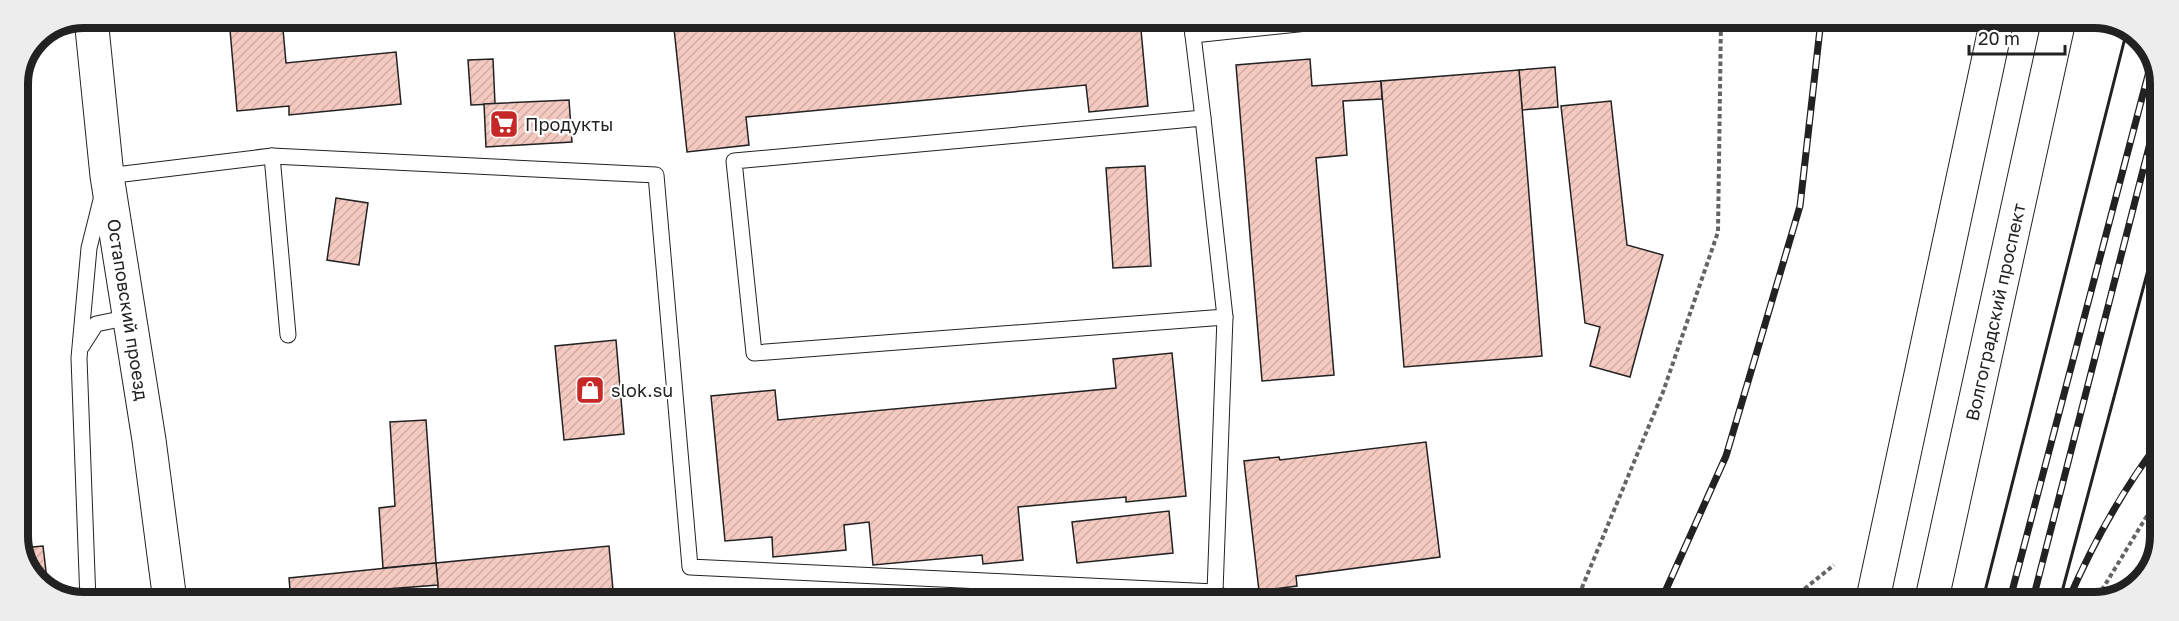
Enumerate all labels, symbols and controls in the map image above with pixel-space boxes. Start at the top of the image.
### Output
scale bar [1969,18,2065,56]
text: 20 m [1978,27,2020,49]
supermarket icon: Продукты [488,108,520,140]
place label: Продукты [525,113,613,135]
street label: Волгоградский проспект [1960,201,2030,423]
street label: Остаповский проезд [103,217,154,402]
shop icon: slok.su [574,374,606,406]
place label: slok.su [611,379,673,401]

